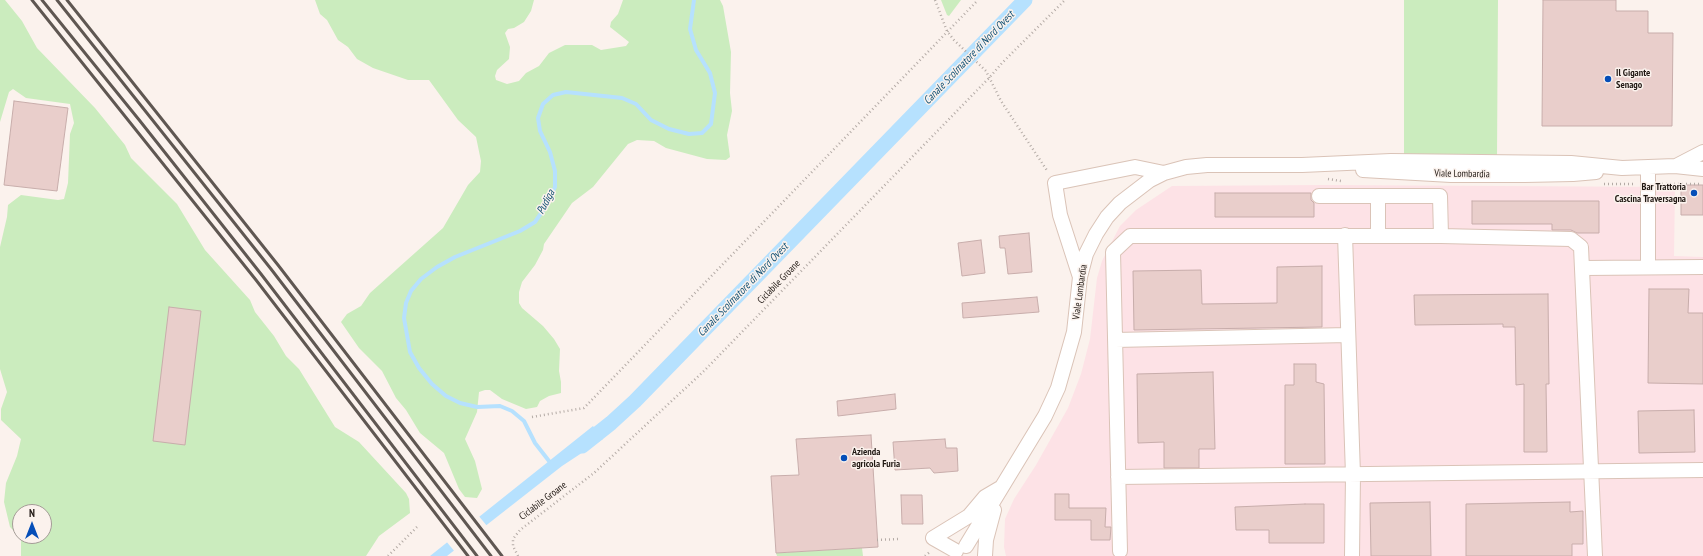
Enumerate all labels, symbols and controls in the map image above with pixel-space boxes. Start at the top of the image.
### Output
water label: Canale Scolmatore di Nord Ovest [921,9,1017,107]
place label: Il Gigante Senago [1616,67,1650,90]
marker: Il Gigante Senago [1603,74,1613,84]
street label: Viale Lombardia [1434,168,1490,180]
place label: Bar Trattoria Cascina Traversagna [1615,181,1686,204]
water label: Pudiga [534,188,558,216]
marker: Bar Trattoria Cascina Traversagna [1689,188,1699,198]
water label: Canale Scolmatore di Nord Ovest [695,241,791,339]
street label: Ciclabile Groane [755,258,803,306]
street label: Viale Lombardia [1070,264,1090,320]
place label: Azienda agricola Furia [852,446,900,470]
marker: Azienda agricola Furia [839,453,849,463]
street label: Ciclabile Groane [517,479,569,523]
north arrow [12,504,52,544]
text: N [29,506,35,520]

